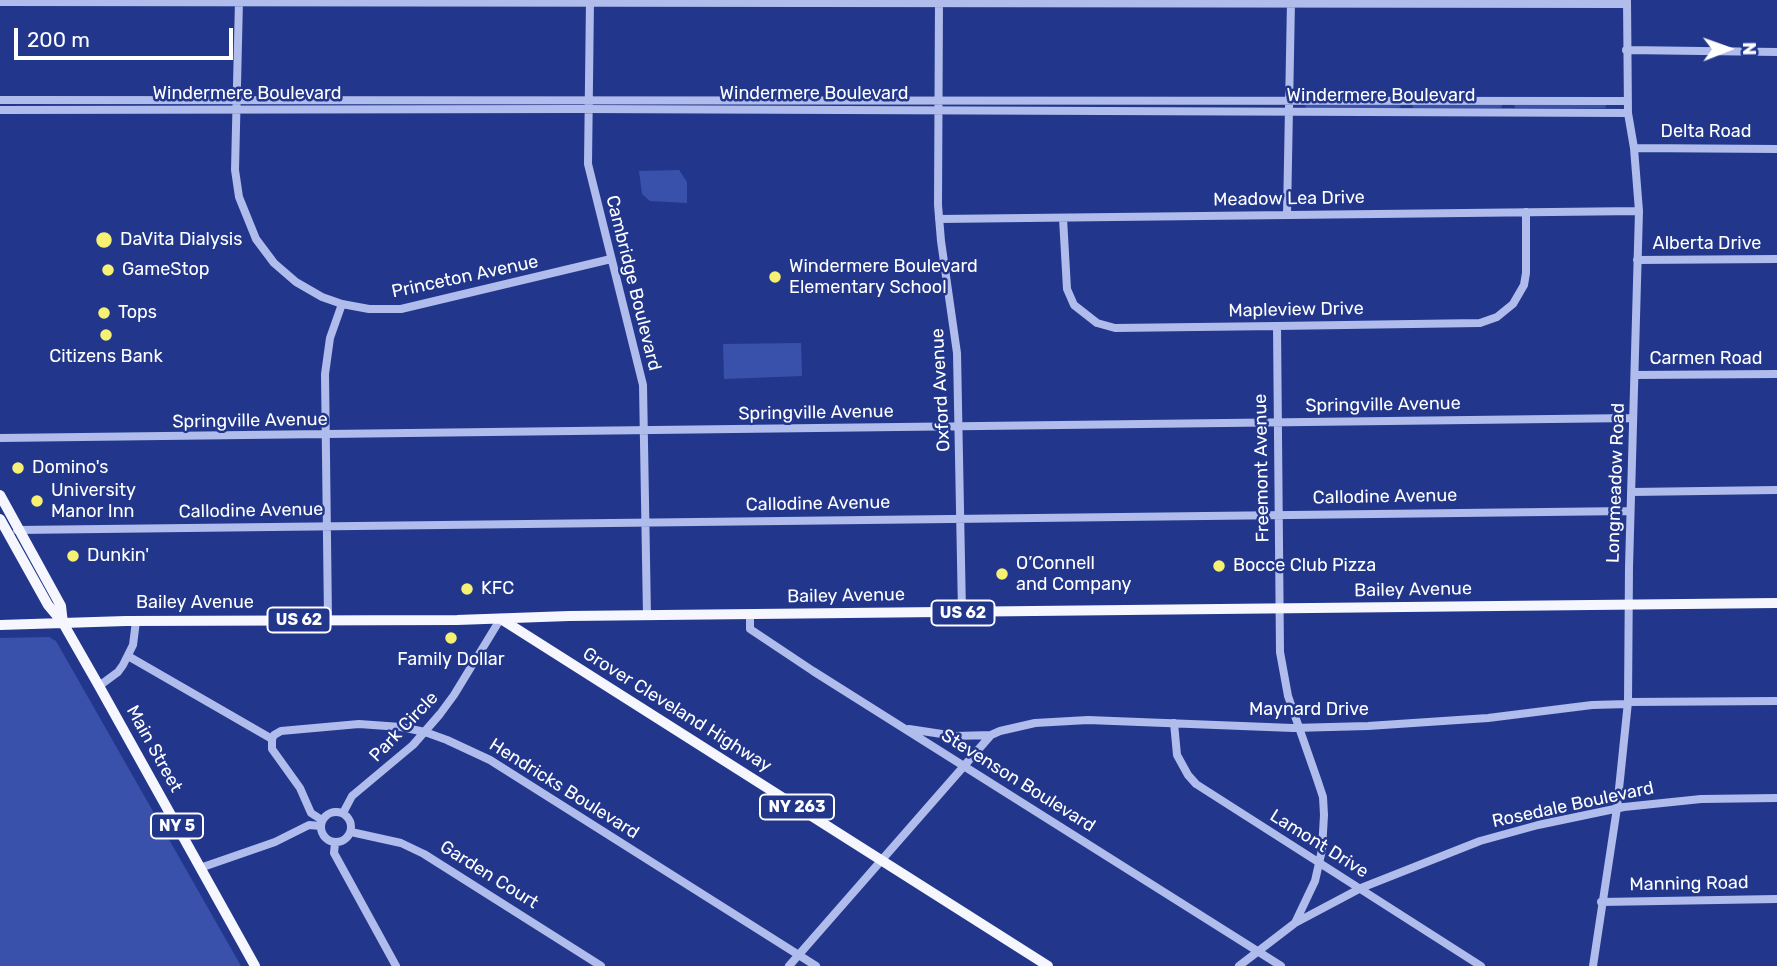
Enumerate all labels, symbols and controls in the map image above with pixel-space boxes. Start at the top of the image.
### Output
scale bar [18,14,236,58]
north arrow [1693,14,1763,84]
text: 200 m [27,27,90,52]
text: N [1738,42,1761,56]
street label: Windermere Boulevard [153,83,341,105]
street label: Windermere Boulevard [720,83,908,105]
street label: Windermere Boulevard [1287,85,1475,107]
street label: Delta Road [1661,121,1751,143]
street label: Meadow Lea Drive [1213,187,1365,211]
street label: Cambridge Boulevard [601,193,665,373]
place label: DaVita Dialysis [120,229,242,251]
marker: DaVita Dialysis [94,230,114,250]
street label: Alberta Drive [1653,233,1761,255]
street label: Princeton Avenue [390,251,540,303]
place label: Windermere Boulevard Elementary School [789,256,978,298]
place label: GameStop [122,259,210,281]
marker: GameStop [100,262,116,278]
marker: Windermere Boulevard Elementary School [767,269,783,285]
street label: Mapleview Drive [1228,298,1364,322]
place label: Tops [118,302,157,324]
marker: Tops [96,305,112,321]
marker: Citizens Bank [98,327,114,343]
street label: Oxford Avenue [927,328,955,452]
place label: Citizens Bank [49,346,163,368]
street label: Carmen Road [1650,348,1762,370]
street label: Freemont Avenue [1250,393,1274,543]
street label: Springville Avenue [1305,393,1461,417]
street label: Springville Avenue [738,401,894,425]
street label: Longmeadow Road [1602,403,1630,563]
street label: Springville Avenue [172,409,328,433]
place label: Domino's [32,457,109,479]
marker: Domino's [10,460,26,476]
place label: University Manor Inn [51,480,136,522]
street label: Callodine Avenue [1313,485,1457,509]
street label: Callodine Avenue [746,492,890,516]
marker: University Manor Inn [29,493,45,509]
street label: Callodine Avenue [179,499,323,523]
place label: Dunkin' [87,545,149,567]
marker: Dunkin' [65,548,81,564]
place label: O’Connell and Company [1016,553,1132,596]
place label: Bocce Club Pizza [1233,555,1376,577]
marker: Bocce Club Pizza [1211,558,1227,574]
marker: O’Connell and Company [994,566,1010,582]
place label: KFC [481,578,514,600]
street label: Bailey Avenue [1354,578,1472,602]
marker: KFC [459,581,475,597]
street label: Bailey Avenue [787,584,905,608]
street label: Bailey Avenue [136,592,254,614]
road number: US 62 [932,600,995,626]
road number: US 62 [268,608,330,632]
marker: Family Dollar [443,630,459,646]
street label: Grover Cleveland Highway [579,643,775,777]
place label: Family Dollar [397,649,505,671]
street label: Park Circle [365,687,443,767]
street label: Maynard Drive [1249,699,1369,721]
street label: Main Street [121,702,187,796]
street label: Stevenson Boulevard [937,725,1099,837]
street label: Hendricks Boulevard [485,734,643,844]
street label: Rosedale Boulevard [1490,777,1656,833]
road number: NY 263 [760,794,834,820]
street label: Lamont Drive [1266,805,1372,883]
road number: NY 5 [151,814,203,838]
street label: Garden Court [436,836,542,914]
street label: Manning Road [1629,872,1749,896]

